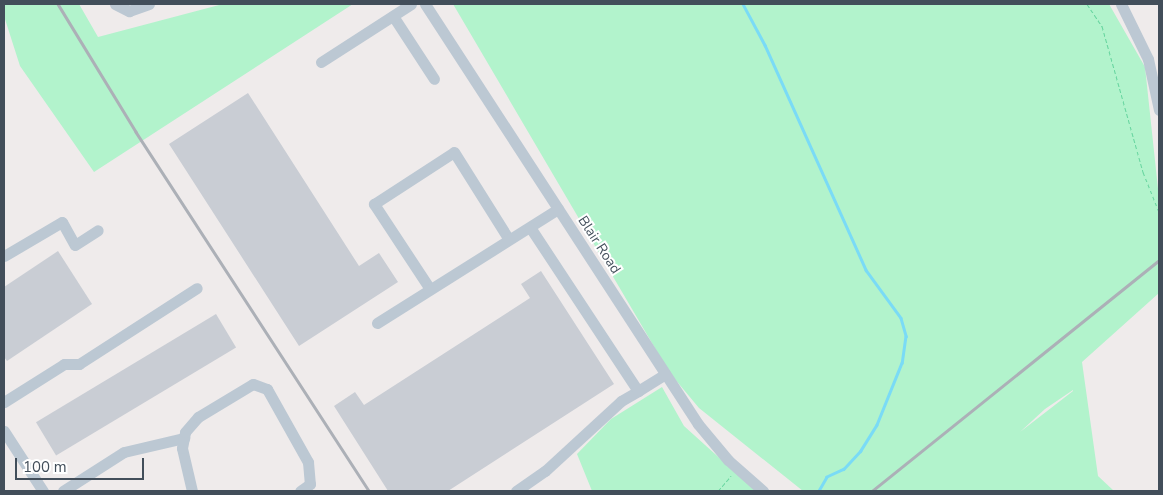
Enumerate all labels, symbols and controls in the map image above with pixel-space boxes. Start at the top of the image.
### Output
street label: Blair Road [574,213,624,277]
scale bar [18,448,146,480]
text: 100 m [23,457,67,477]

